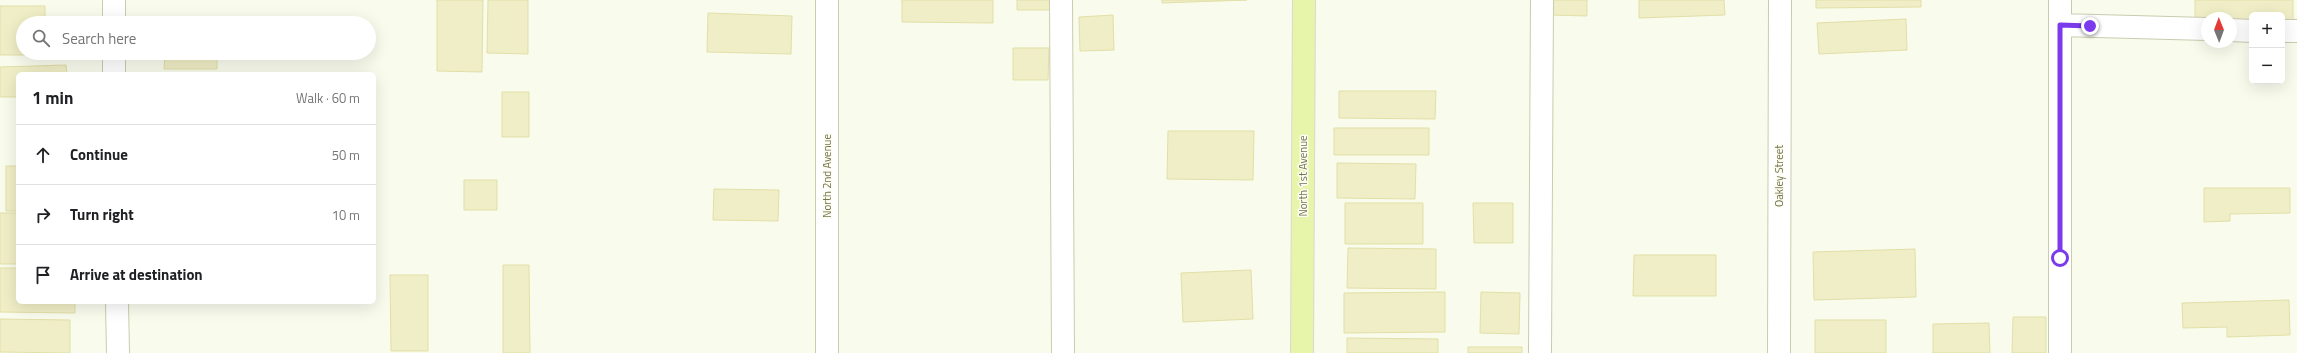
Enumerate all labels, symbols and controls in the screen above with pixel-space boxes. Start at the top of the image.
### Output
north arrow [2201,12,2237,48]
map controls [2249,12,2285,84]
button: + [2249,12,2285,48]
search box [16,16,376,60]
route end [2081,17,2099,35]
icon: search [30,27,52,49]
text: Search here [62,27,136,50]
button: − [2249,48,2285,84]
text: 1 min [32,85,73,111]
text: Walk · 60 m [296,88,360,108]
street label: North 2nd Avenue [819,134,835,218]
street label: North 1st Avenue [1295,135,1311,217]
text: Continue [70,143,128,166]
icon: ahead [32,144,54,166]
text: 50 m [332,145,360,165]
street label: Oakley Street [1771,145,1787,207]
text: Turn right [70,203,134,226]
icon: right [32,204,54,226]
text: 10 m [332,205,360,225]
route start [2051,249,2069,267]
text: Arrive at destination [70,263,203,286]
icon: arrive [32,264,54,286]

